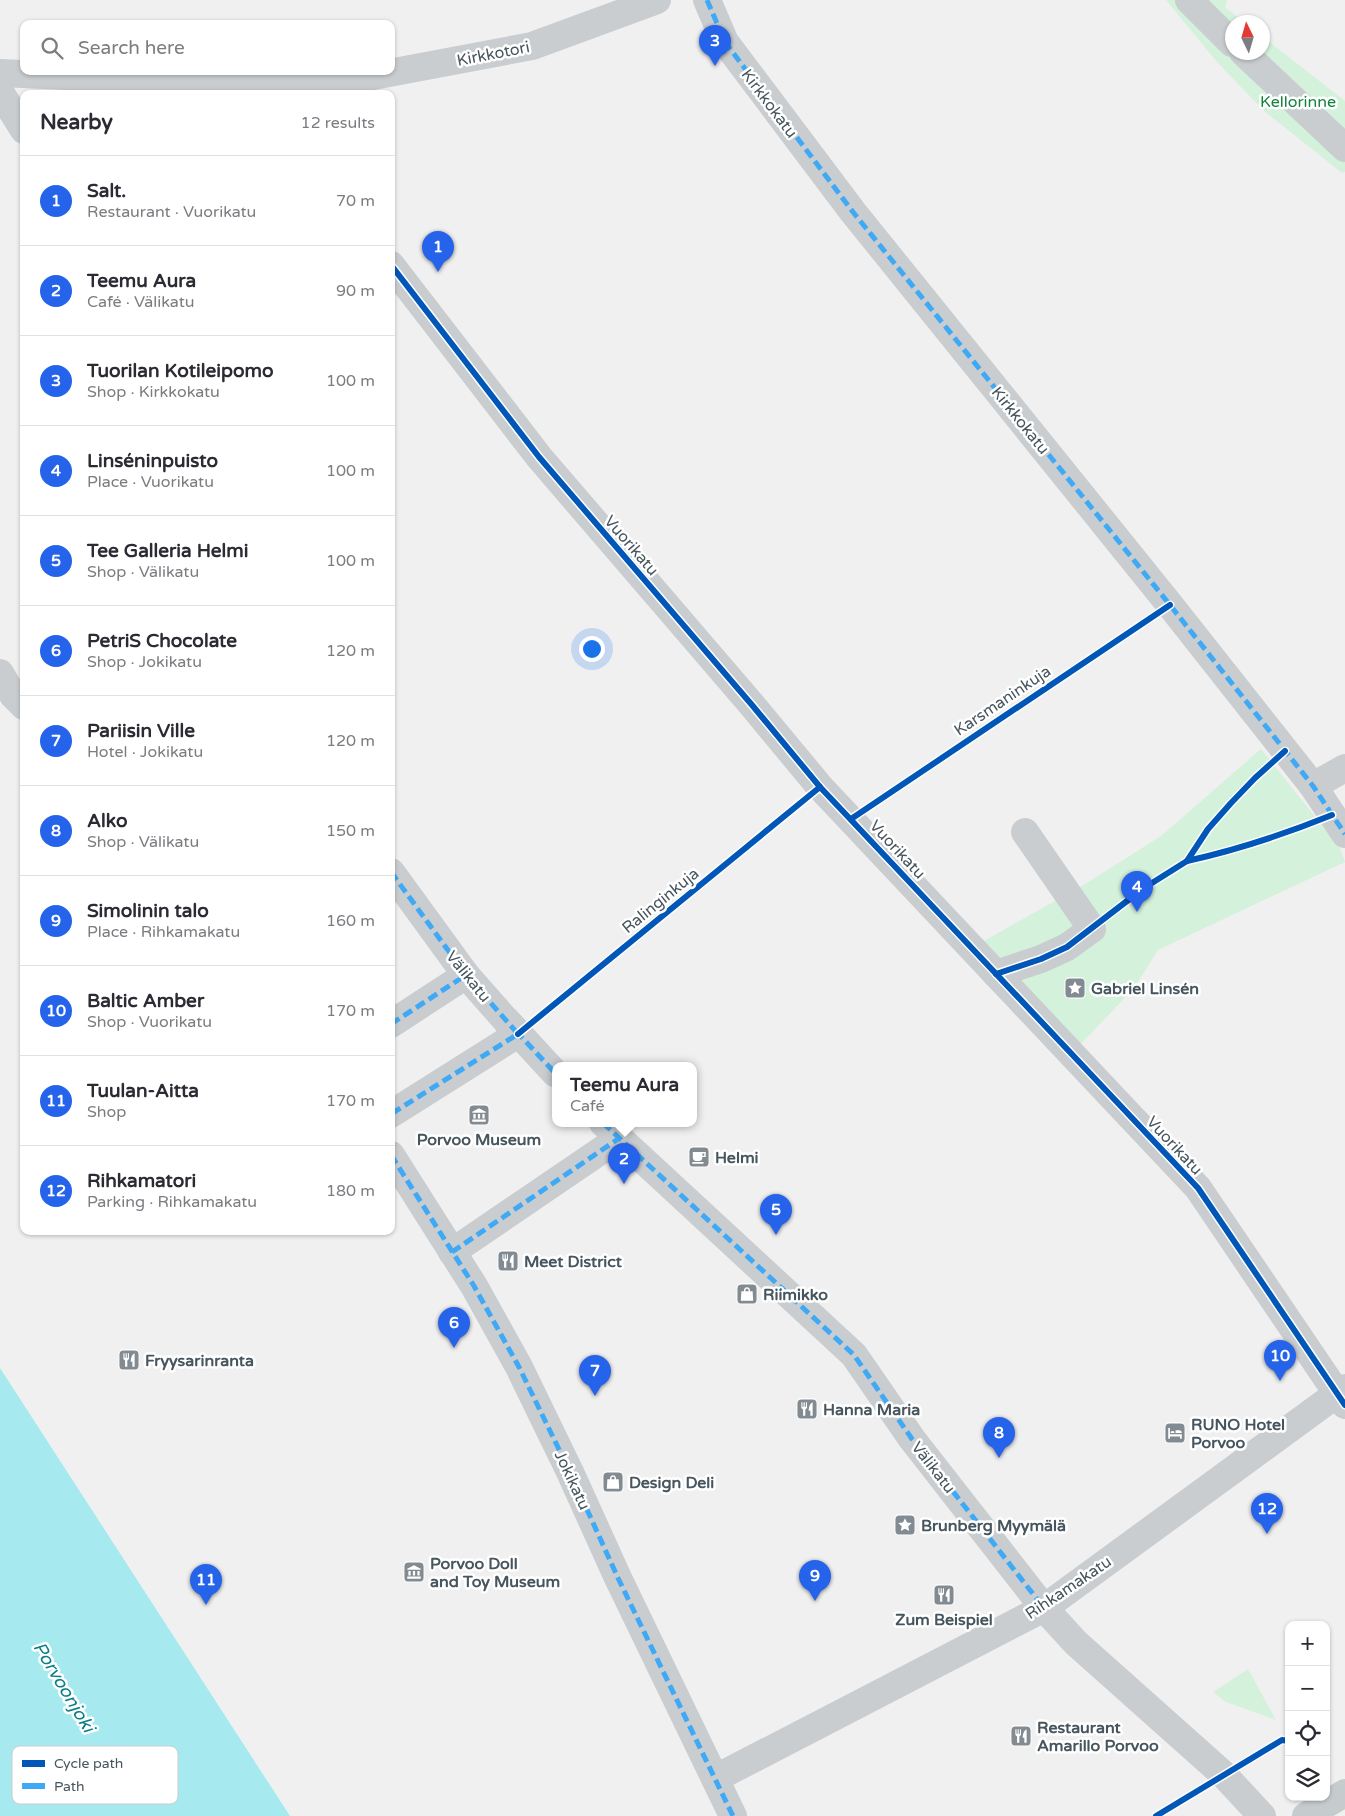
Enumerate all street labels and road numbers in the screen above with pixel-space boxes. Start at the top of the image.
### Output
street label: Kirkkotori [455,37,531,71]
street label: Kirkkokatu [737,65,802,142]
street label: Kirkkokatu [987,383,1054,458]
street label: Vuorikatu [600,511,663,580]
street label: Karsmaninkuja [950,661,1055,740]
street label: Vuorikatu [865,816,930,883]
street label: Ralinginkuja [618,864,703,938]
street label: Välikatu [441,947,495,1006]
street label: Vuorikatu [1142,1112,1207,1179]
street label: Välikatu [907,1438,960,1498]
street label: Jokikatu [550,1448,594,1513]
street label: Rihkamakatu [1022,1552,1115,1624]

